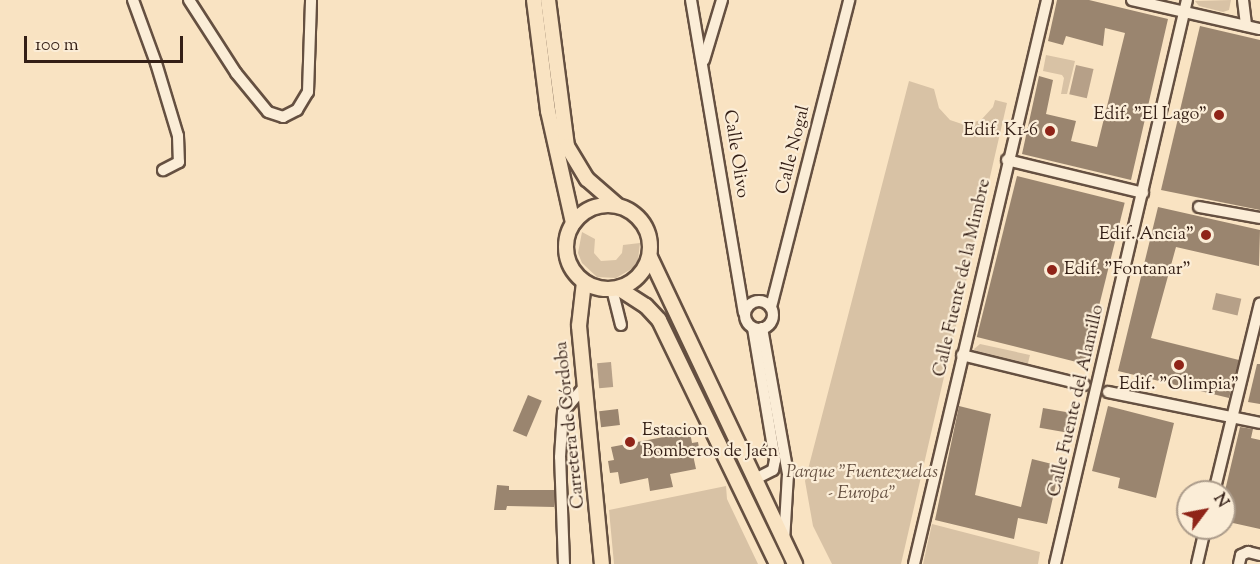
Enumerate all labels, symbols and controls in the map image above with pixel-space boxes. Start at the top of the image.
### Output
scale bar [27,24,186,62]
text: 100 m [35,33,79,59]
street label: Calle Nogal [773,103,815,197]
place label: Edif. "El Lago" [1093,104,1207,126]
street label: Calle Olivo [717,108,753,200]
marker: Edif. "El Lago" [1212,108,1226,122]
place label: Edif. K1-6 [964,120,1038,142]
marker: Edif. K1-6 [1043,124,1057,138]
street label: Calle Fuente de la Mimbre [930,177,996,379]
place label: Edif. Ancia" [1099,224,1194,246]
marker: Edif. Ancia" [1199,228,1213,242]
place label: Edif. "Fontanar" [1064,259,1191,281]
marker: Edif. "Fontanar" [1045,263,1059,277]
street label: Calle Fuente del Alamillo [1044,303,1110,499]
street label: Carretera de Córdoba [551,340,591,510]
marker: Edif. "Olimpia" [1172,358,1186,372]
place label: Edif. "Olimpia" [1119,374,1239,396]
place label: Estacion Bomberos de Jaén [642,421,778,464]
marker: Estacion Bomberos de Jaén [623,435,637,449]
park label: Parque "Fuentezuelas - Europa" [786,463,938,506]
north arrow [1176,480,1236,540]
text: N [1207,490,1233,513]

